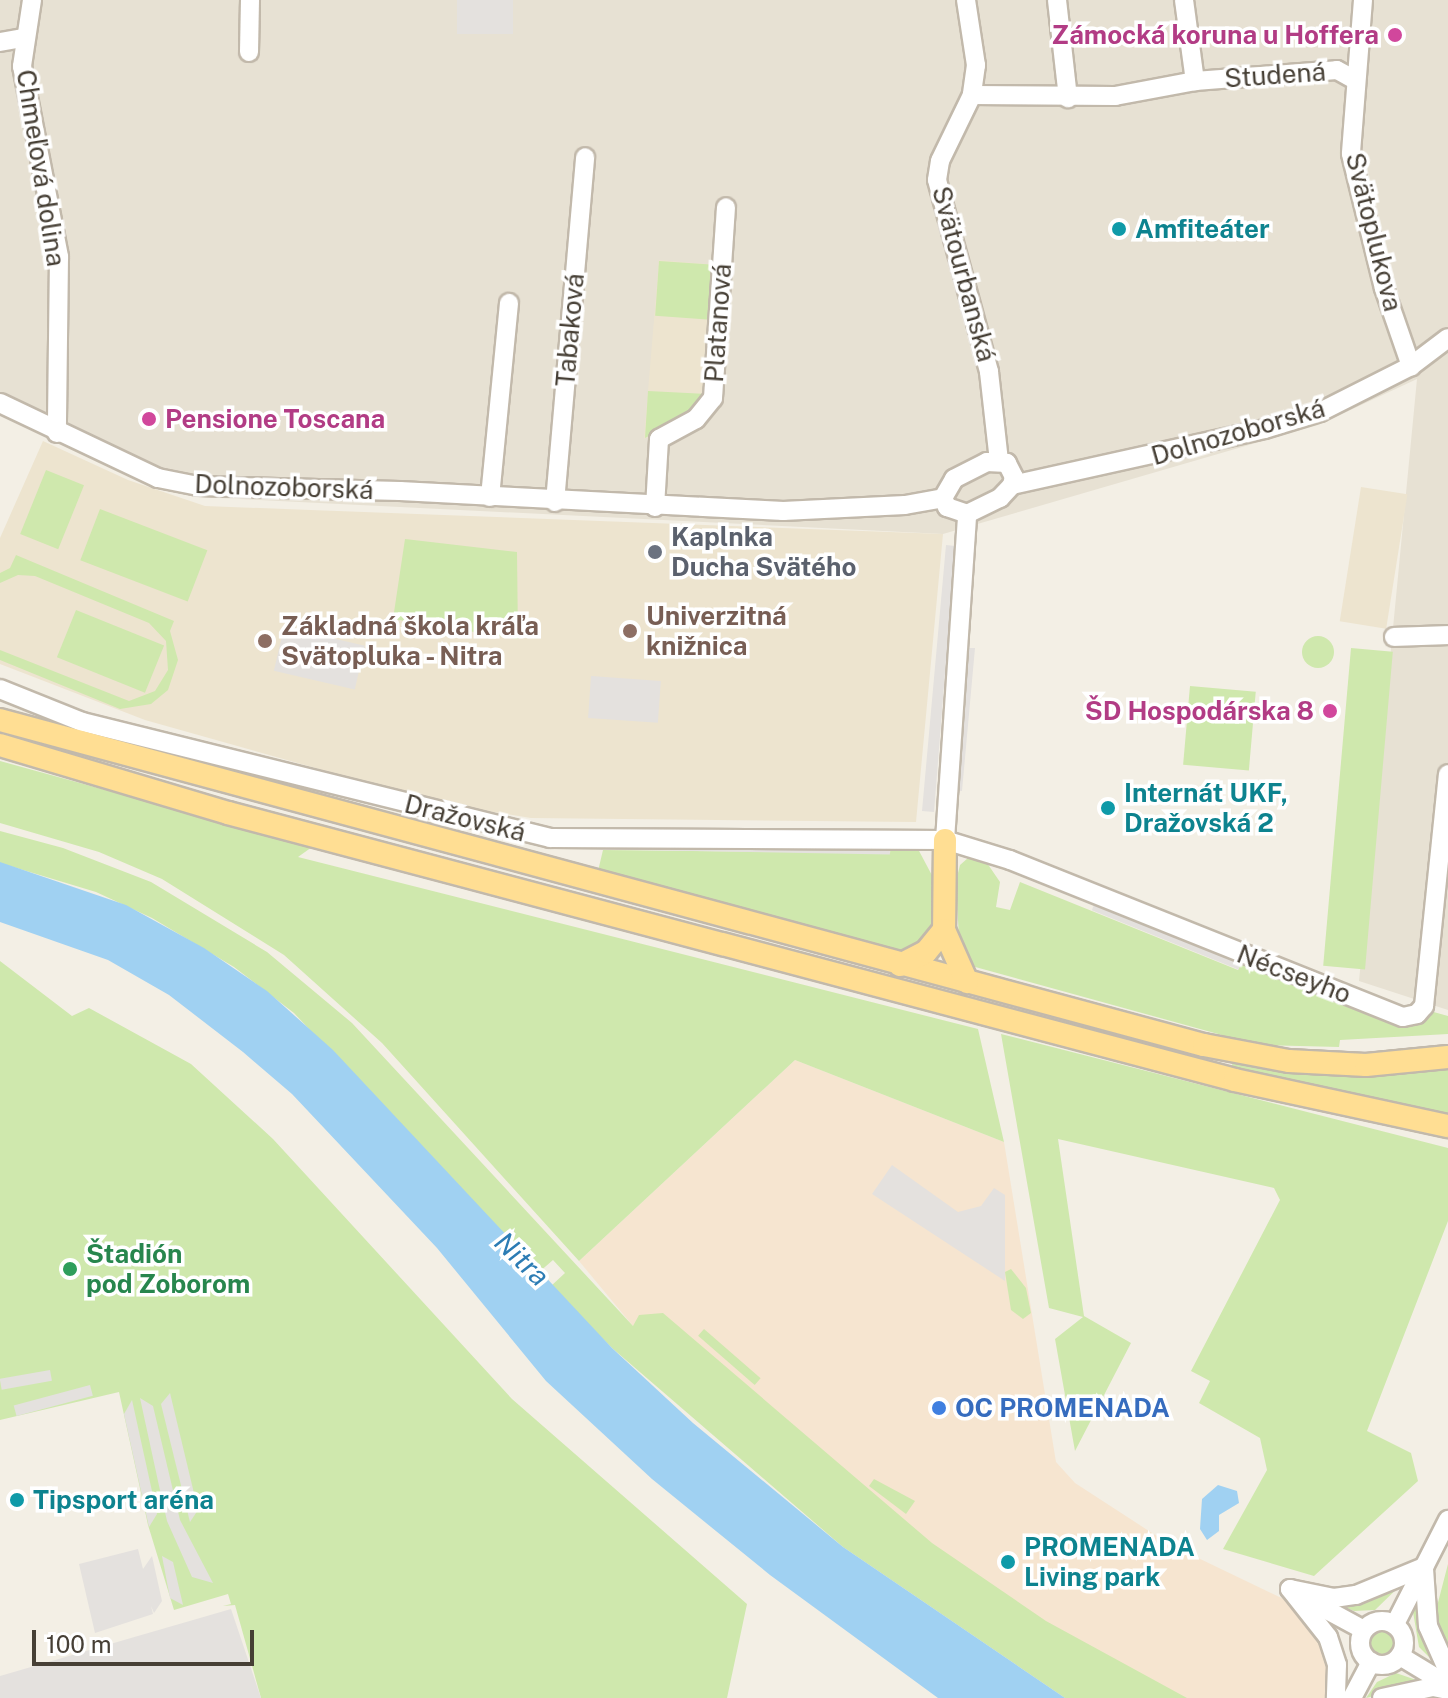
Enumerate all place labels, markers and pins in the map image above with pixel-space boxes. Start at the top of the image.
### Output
place label: Zámocká koruna u Hoffera [1051,19,1379,51]
marker: Zámocká koruna u Hoffera [1386,26,1404,44]
place label: Amfiteáter [1135,213,1270,245]
marker: Amfiteáter [1110,220,1128,238]
place label: Pensione Toscana [165,403,385,435]
marker: Pensione Toscana [140,410,158,428]
place label: Kaplnka Ducha Svätého [671,521,856,582]
marker: Kaplnka Ducha Svätého [646,543,664,561]
place label: Univerzitná knižnica [646,600,787,662]
place label: Základná škola kráľa Svätopluka - Nitra [281,610,539,672]
marker: Univerzitná knižnica [621,622,639,640]
marker: Základná škola kráľa Svätopluka - Nitra [256,632,274,650]
place label: ŠD Hospodárska 8 [1085,695,1314,727]
marker: ŠD Hospodárska 8 [1321,702,1339,720]
place label: Internát UKF, Dražovská 2 [1124,777,1288,838]
marker: Internát UKF, Dražovská 2 [1099,799,1117,817]
place label: Štadión pod Zoborom [86,1238,250,1300]
marker: Štadión pod Zoborom [61,1260,79,1278]
place label: OC PROMENADA [955,1392,1170,1424]
marker: OC PROMENADA [930,1399,948,1417]
place label: Tipsport aréna [33,1484,214,1516]
marker: Tipsport aréna [8,1491,26,1509]
place label: PROMENADA Living park [1024,1531,1195,1592]
marker: PROMENADA Living park [999,1553,1017,1571]

